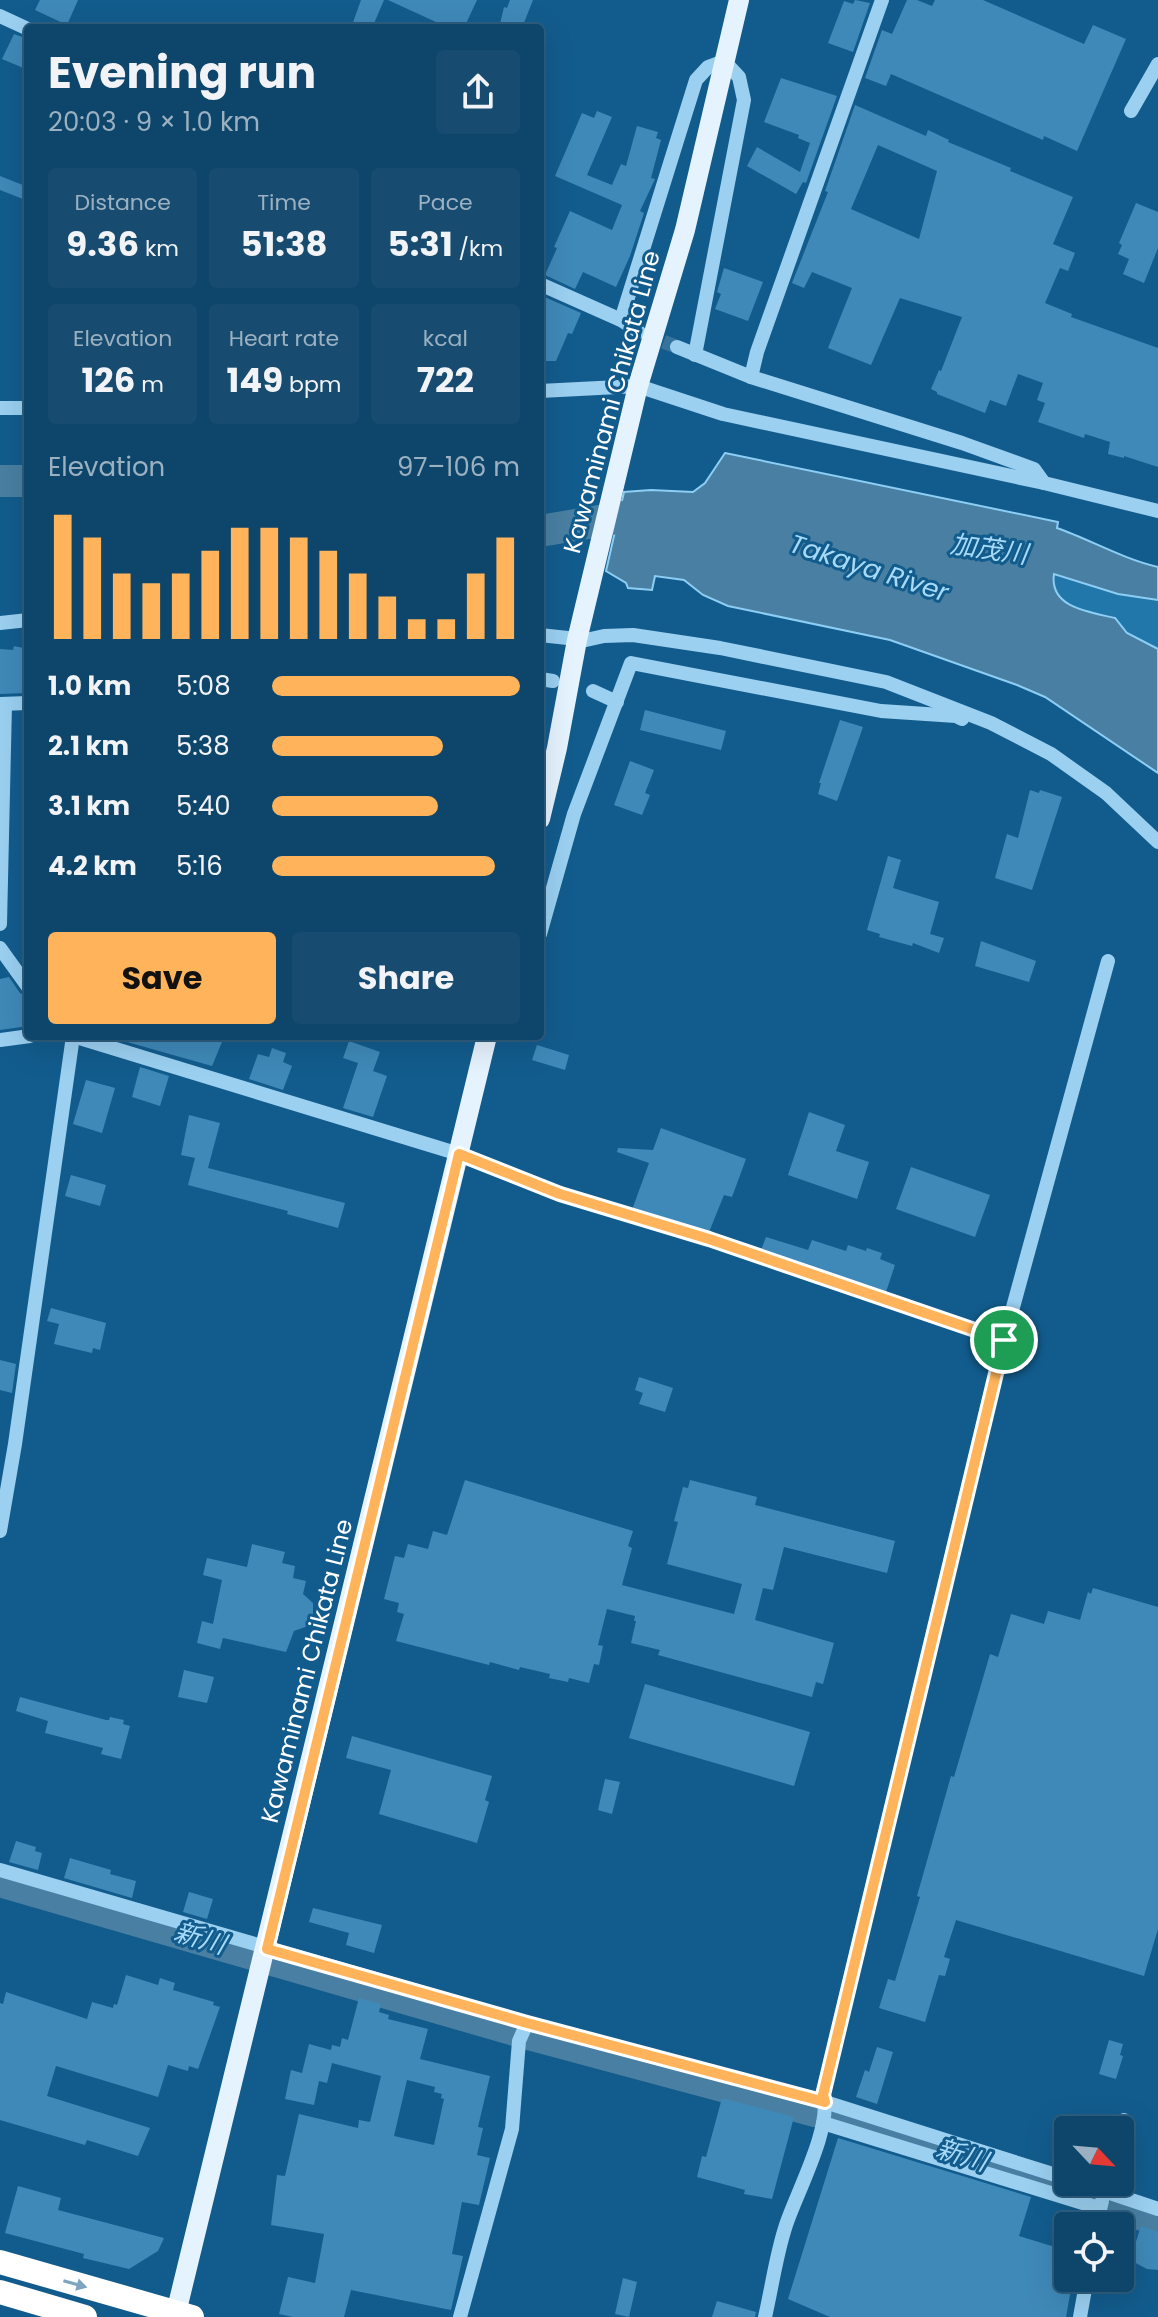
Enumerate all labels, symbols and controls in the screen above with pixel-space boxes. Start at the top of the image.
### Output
text: Evening run [48,42,316,103]
button: share [436,50,520,134]
text: 20:03 · 9 × 1.0 km [48,104,260,140]
text: Distance [74,187,171,218]
text: Time [257,187,311,218]
text: Pace [418,187,473,218]
text: 9.36 [66,220,139,268]
text: 51:38 [240,220,328,268]
text: 5:31 [388,220,453,268]
text: km [139,233,179,264]
text: /km [453,233,503,264]
street label: Kawaminami Chikata Line [555,247,668,557]
text: Elevation [73,323,172,354]
text: Heart rate [229,323,339,354]
text: kcal [423,323,468,354]
text: 126 [81,356,135,404]
text: 149 [226,356,283,404]
text: 722 [417,356,474,404]
text: m [135,369,164,400]
text: bpm [283,369,341,400]
text: Elevation [48,449,165,485]
text: 97–106 m [397,449,520,485]
water label: Takaya River [785,525,954,611]
water label: 加茂川 [948,526,1033,573]
text: 1.0 km [48,668,131,704]
text: 5:08 [176,668,231,704]
text: 2.1 km [48,728,129,764]
text: 5:38 [176,728,230,764]
text: 3.1 km [48,788,130,824]
text: 5:40 [176,788,231,824]
text: 4.2 km [48,848,137,884]
text: 5:16 [176,848,223,884]
button: Save [48,932,276,1024]
button: Share [292,932,520,1024]
pin [970,1306,1038,1374]
icon: arrive [982,1318,1026,1362]
street label: Kawaminami Chikata Line [253,1516,360,1826]
water label: 新川 [170,1914,233,1963]
north arrow [1054,2116,1134,2196]
map controls [1054,2116,1134,2292]
water label: 新川 [932,2130,995,2181]
button: locate [1054,2212,1134,2292]
one-way arrow [63,2278,88,2290]

